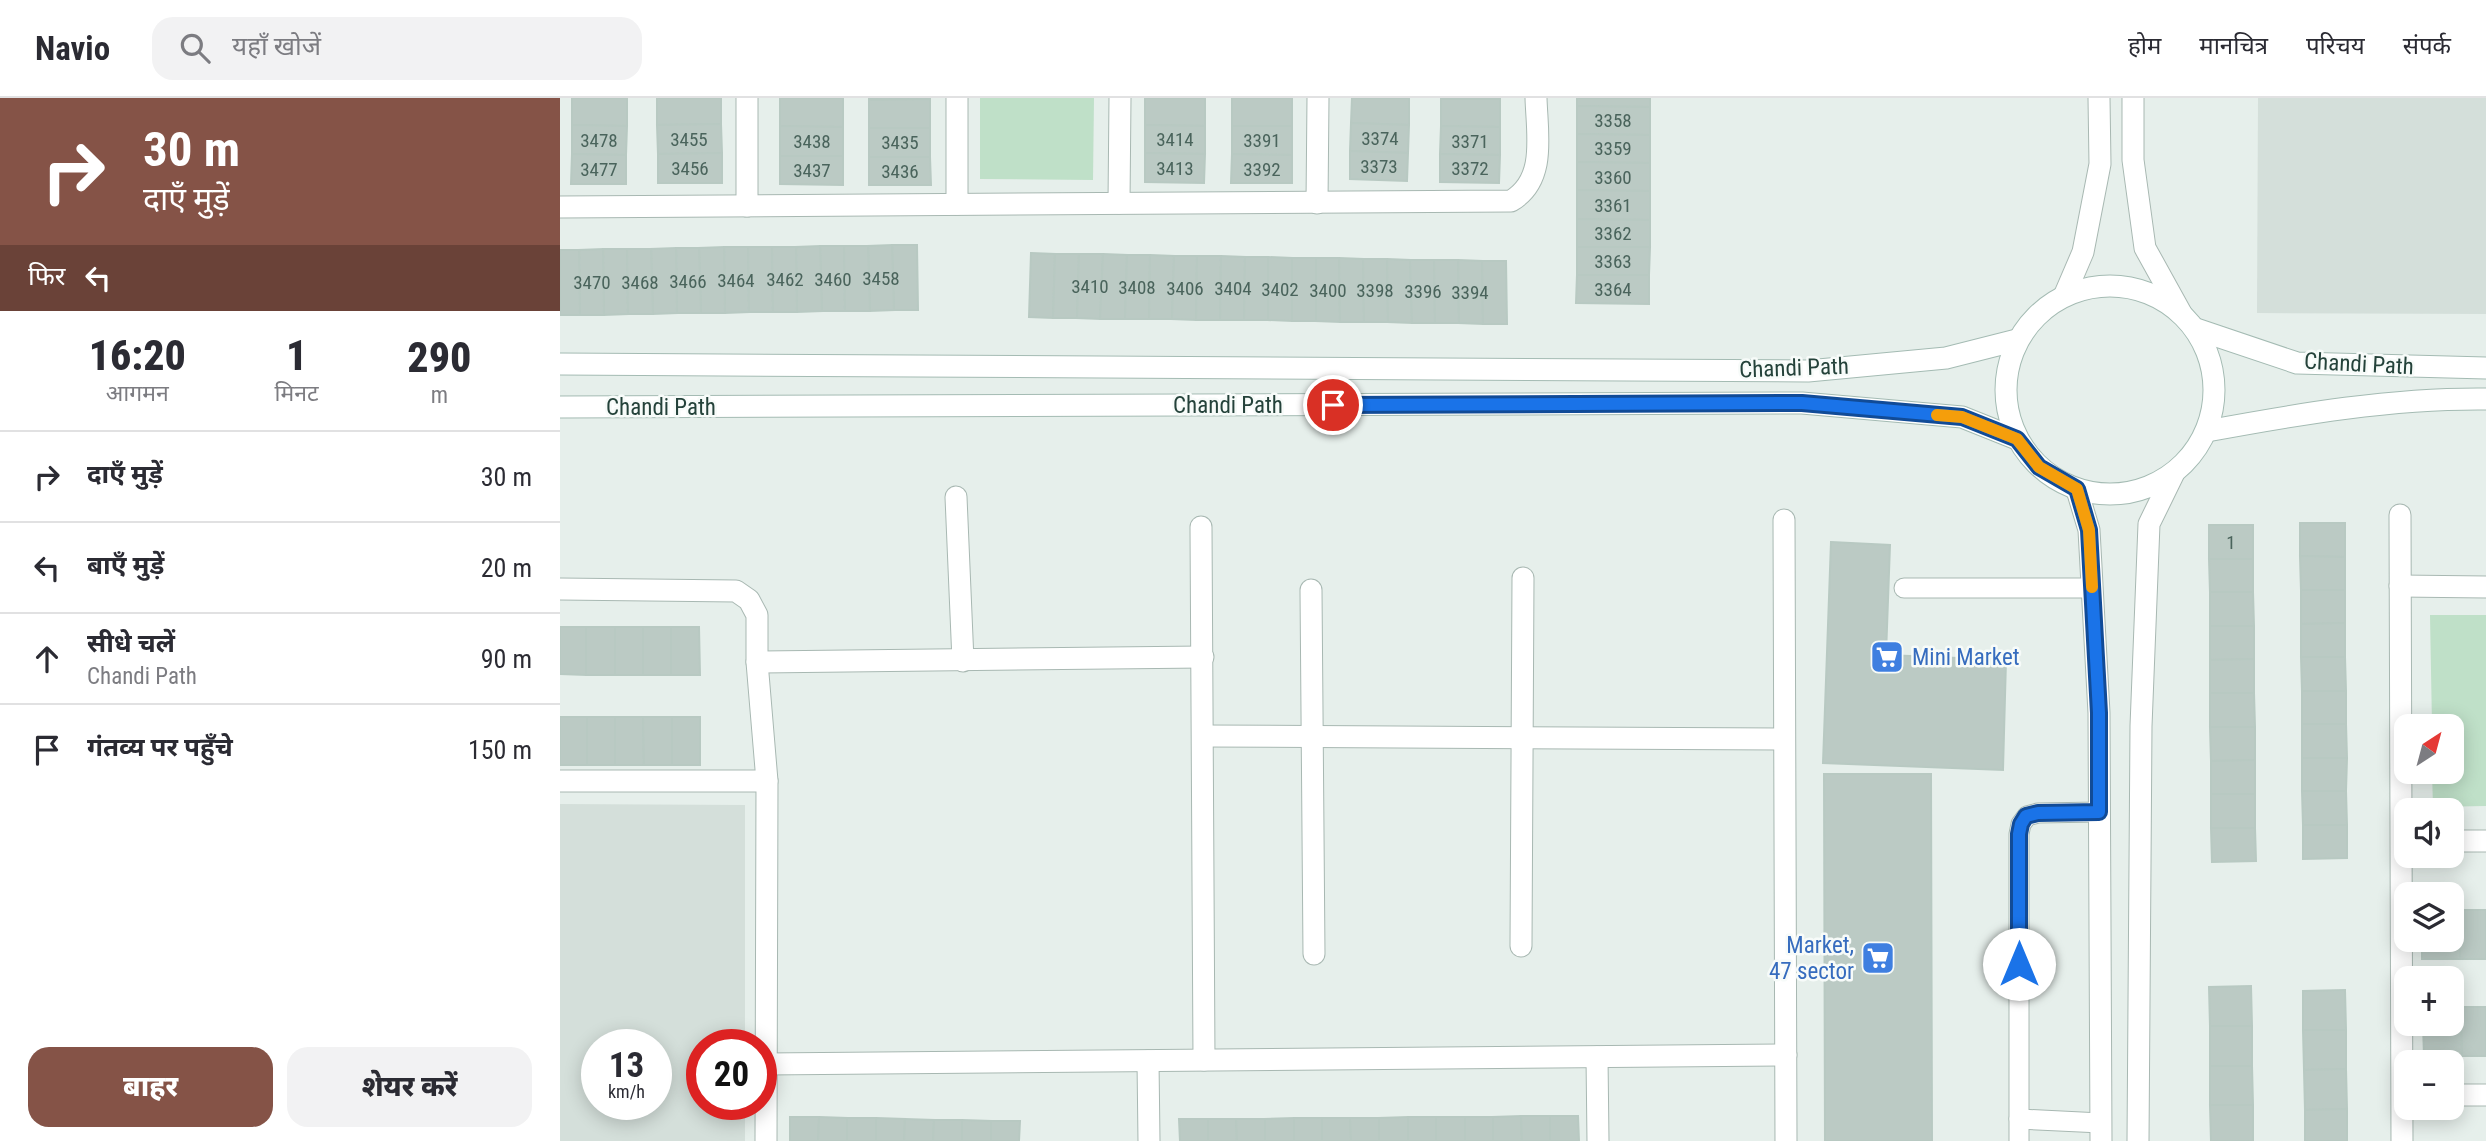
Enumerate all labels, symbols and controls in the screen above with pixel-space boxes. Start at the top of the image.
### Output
search box [152,17,642,80]
text: Navio [35,29,110,68]
icon: search [176,29,214,67]
text: यहाँ खोजें [232,31,321,61]
text: होम [2128,32,2161,60]
text: मानचित्र [2199,32,2268,60]
text: परिचय [2306,32,2365,60]
text: संपर्क [2403,32,2451,60]
house number: 3358 [1594,109,1632,132]
text: 30 m [143,121,240,178]
icon: right [28,126,119,217]
house number: 3374 [1361,127,1399,150]
house number: 3455 [670,128,708,151]
house number: 3414 [1156,128,1194,151]
house number: 3478 [580,129,618,152]
house number: 3391 [1243,129,1281,152]
house number: 3438 [793,130,831,153]
house number: 3371 [1451,130,1489,153]
house number: 3435 [881,131,919,154]
house number: 3359 [1594,137,1632,160]
house number: 3373 [1360,155,1398,178]
house number: 3456 [671,157,709,180]
house number: 3413 [1156,157,1194,180]
house number: 3372 [1451,157,1489,180]
house number: 3477 [580,158,618,181]
house number: 3392 [1243,158,1281,181]
house number: 3437 [793,159,831,182]
house number: 3436 [881,160,919,183]
house number: 3360 [1594,166,1632,189]
text: दाएँ मुड़ें [143,180,230,218]
house number: 3361 [1594,194,1632,217]
house number: 3362 [1594,222,1632,245]
house number: 3363 [1594,250,1632,273]
icon: left [79,259,117,297]
text: फिर [28,261,65,291]
house number: 3458 [862,267,900,290]
house number: 3462 [766,268,804,291]
house number: 3460 [814,268,852,291]
house number: 3464 [717,269,755,292]
house number: 3466 [669,270,707,293]
house number: 3470 [573,271,611,294]
house number: 3468 [621,271,659,294]
house number: 3410 [1071,275,1109,298]
house number: 3408 [1118,276,1156,299]
house number: 3406 [1166,277,1204,300]
house number: 3404 [1214,277,1252,300]
house number: 3402 [1261,278,1299,301]
house number: 3364 [1594,278,1632,301]
house number: 3400 [1309,279,1347,302]
house number: 3398 [1356,279,1394,302]
house number: 3396 [1404,280,1442,303]
house number: 3394 [1451,281,1489,304]
text: 16:20 [89,331,186,380]
text: 1 [286,331,307,380]
text: 290 [407,333,471,382]
street label: Chandi Path [2303,348,2415,380]
street label: Chandi Path [1739,353,1849,383]
pin [1303,375,1363,435]
text: आगमन [106,380,169,407]
text: मिनट [275,380,319,407]
text: m [431,382,448,409]
icon: arrive [1314,386,1352,424]
street label: Chandi Path [1173,392,1283,419]
street label: Chandi Path [606,394,716,421]
icon: right [28,458,66,496]
text: दाएँ मुड़ें [87,459,163,489]
text: 30 m [481,462,532,492]
house number: 1 [2226,531,2236,554]
icon: left [28,549,66,587]
text: बाएँ मुड़ें [87,550,164,580]
text: 20 m [481,553,532,583]
text: सीधे चलें [87,628,175,658]
supermarket icon: Mini Market [1868,638,1906,676]
icon: ahead [28,640,66,678]
text: 90 m [481,644,532,674]
place label: Mini Market [1912,644,2019,671]
text: Chandi Path [87,663,197,690]
north arrow [2394,714,2464,784]
map controls [2394,714,2464,1120]
icon: arrive [28,731,66,769]
text: गंतव्य पर पहुँचे [87,732,233,762]
text: 150 m [468,735,532,765]
button: sound [2394,798,2464,868]
button: layers [2394,882,2464,952]
position arrow [1982,927,2056,1001]
place label: Market, 47 sector [1769,932,1854,985]
supermarket icon: Market, 47 sector [1859,939,1897,977]
button: + [2394,966,2464,1036]
speed limit sign: 20 [686,1029,777,1120]
text: 13 [609,1045,644,1086]
button: बाहर [28,1047,273,1127]
button: शेयर करें [287,1047,532,1127]
button: − [2394,1050,2464,1120]
text: km/h [608,1081,645,1102]

